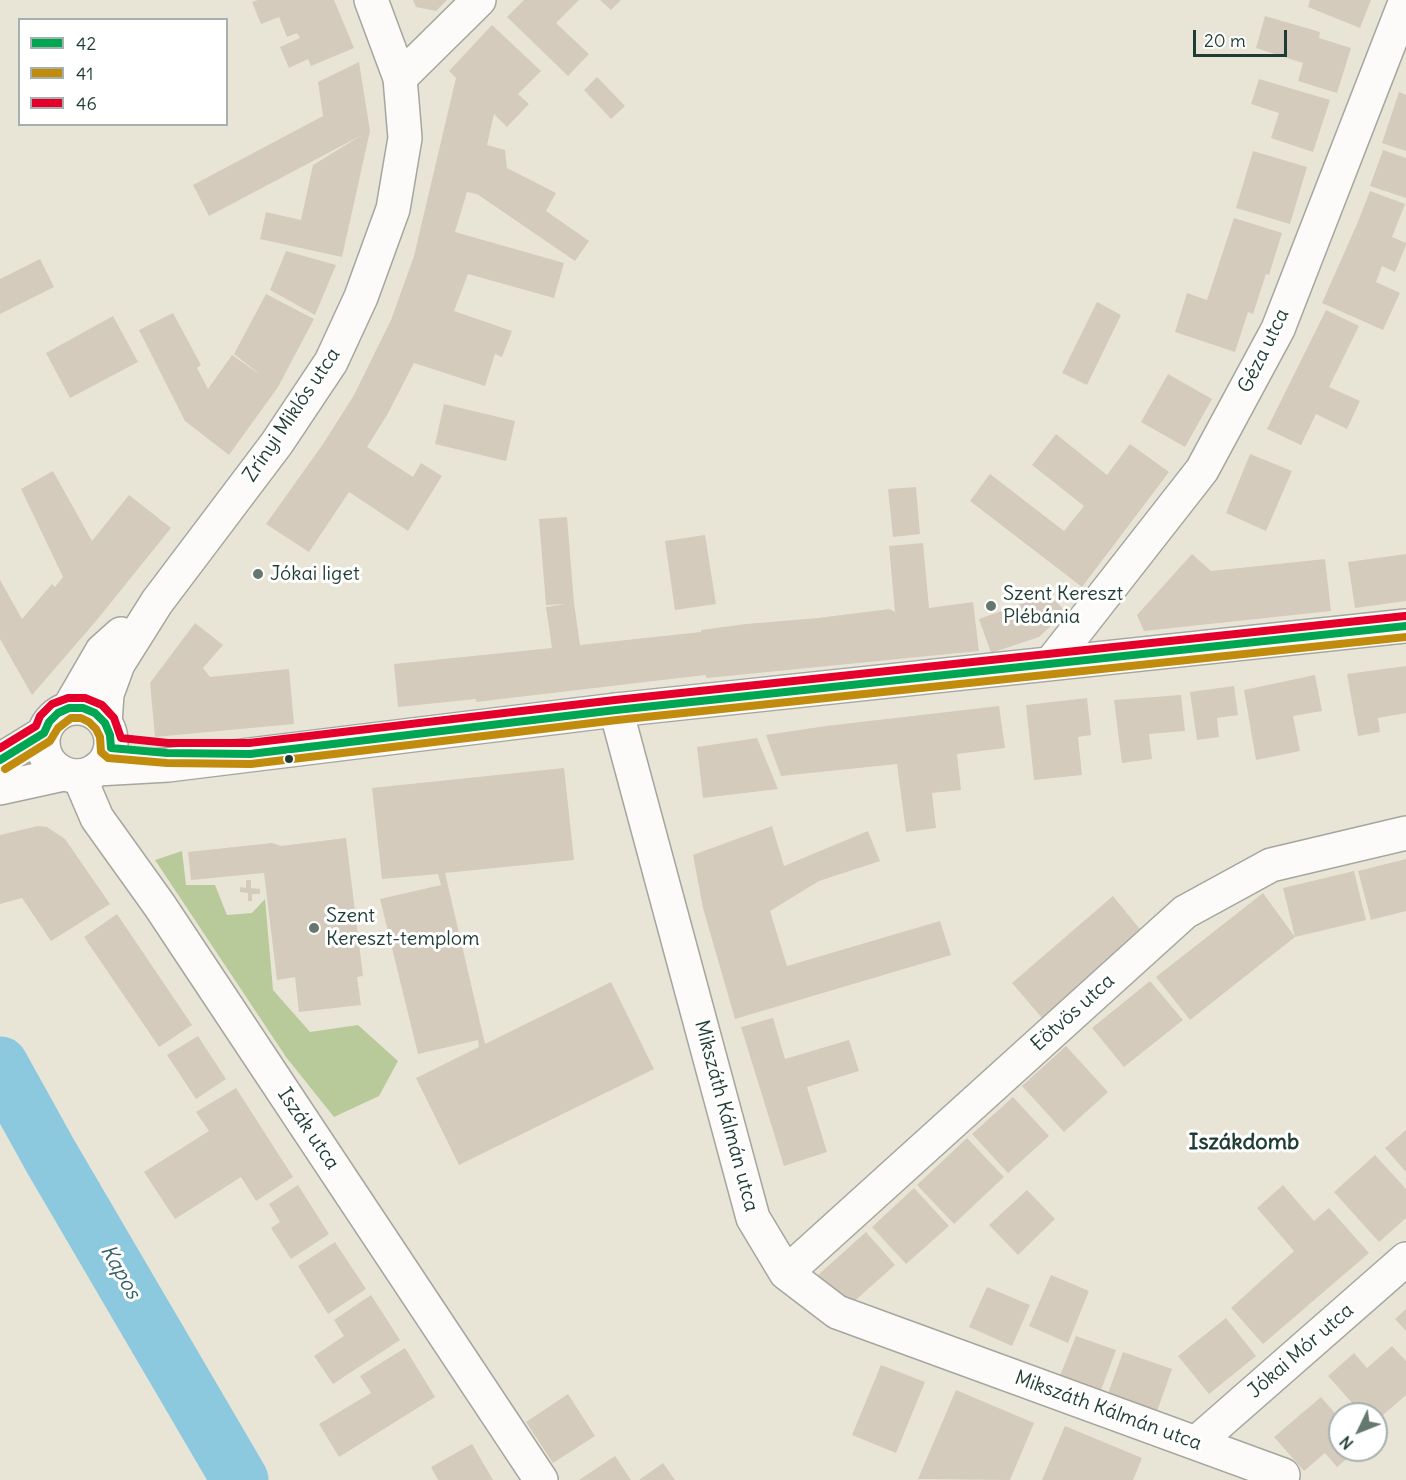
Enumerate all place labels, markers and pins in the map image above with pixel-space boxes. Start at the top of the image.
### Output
place label: Jókai liget [270,562,360,586]
marker: Jókai liget [251,567,265,581]
place label: Szent Kereszt Plébánia [1003,582,1123,629]
marker: Szent Kereszt Plébánia [984,599,998,613]
unlabelled marker [283,753,295,765]
place label: Szent Kereszt-templom [326,904,480,951]
marker: Szent Kereszt-templom [307,921,321,935]

